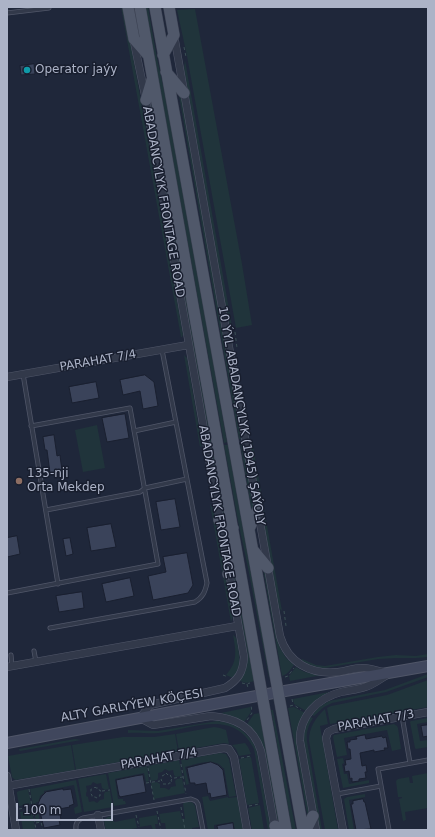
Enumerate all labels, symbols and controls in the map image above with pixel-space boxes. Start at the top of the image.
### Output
place label: Operator jaýy [35,63,117,77]
marker: Operator jaýy [22,65,32,75]
street label: ABADANCYLYK FRONTAGE ROAD [139,105,187,299]
street label: 10 ÝYL ABADANÇYLYK (1945) ŞAÝOLY [215,305,267,527]
street label: PARAHAT 7/4 [59,347,137,375]
street label: ABADANCYLYK FRONTAGE ROAD [195,424,243,618]
place label: 135-nji Orta Mekdep [27,467,105,495]
marker: 135-nji Orta Mekdep [14,476,24,486]
street label: ALTY GARLYÝEW KÖÇESI [60,686,204,726]
street label: PARAHAT 7/3 [337,707,415,735]
street label: PARAHAT 7/4 [120,745,198,773]
scale bar [18,795,115,821]
text: 100 m [23,803,61,817]

